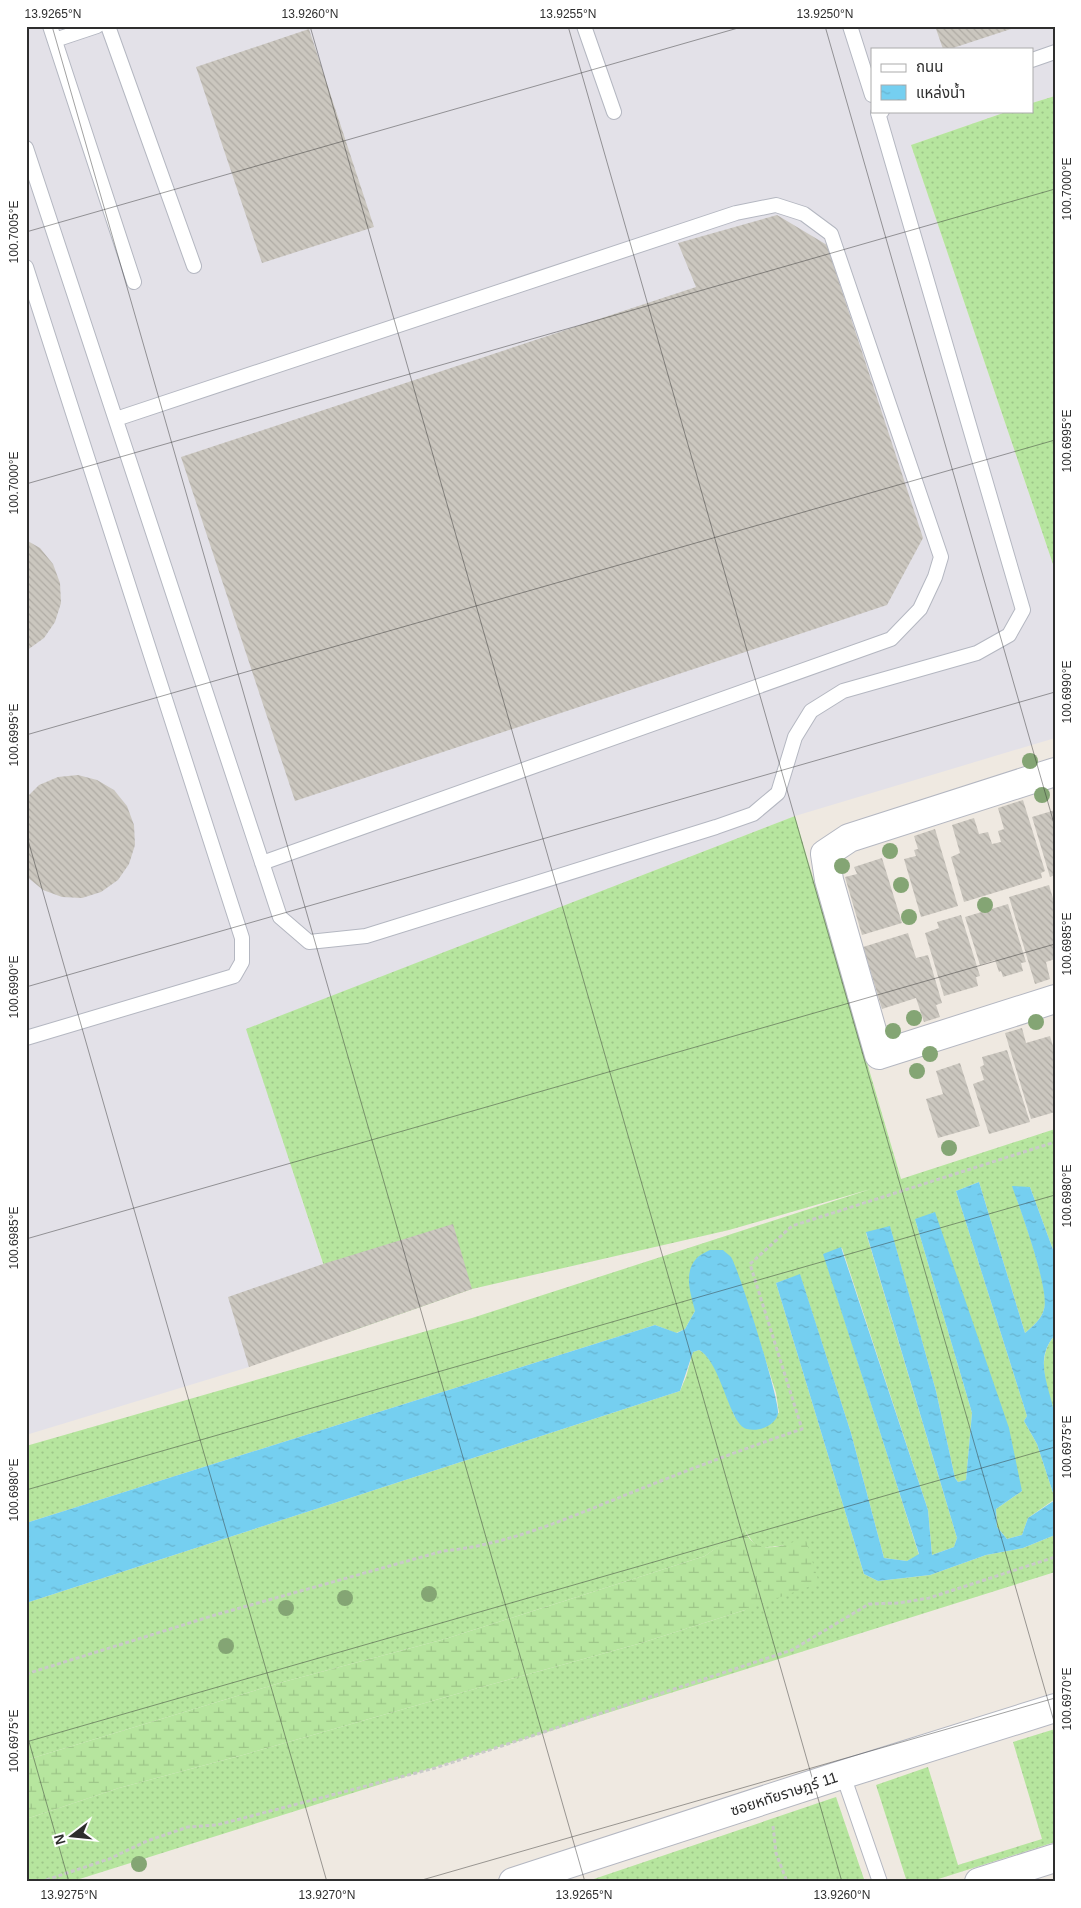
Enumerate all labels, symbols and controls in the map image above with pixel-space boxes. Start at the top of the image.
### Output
text: 13.9265°N [25,7,81,21]
text: 13.9260°N [282,7,338,21]
text: 13.9255°N [540,7,596,21]
text: 13.9250°N [797,7,853,21]
legend [871,48,1034,112]
text: ถนน [916,58,943,75]
text: แหล่งน้ำ [916,82,965,101]
text: 100.7000°E [1060,158,1074,220]
text: 100.7005°E [7,201,21,263]
text: 100.6995°E [1060,410,1074,472]
text: 100.7000°E [7,452,21,514]
text: 100.6990°E [1060,661,1074,723]
text: 100.6995°E [7,704,21,766]
text: 100.6985°E [1060,913,1074,975]
text: 100.6990°E [7,956,21,1018]
text: 100.6980°E [1060,1165,1074,1227]
text: 100.6985°E [7,1207,21,1269]
text: 100.6975°E [1060,1416,1074,1478]
text: 100.6980°E [7,1459,21,1521]
text: 100.6970°E [1060,1668,1074,1730]
text: 100.6975°E [7,1710,21,1772]
street label: ซอยหทัยราษฎร์ 11 [728,1768,840,1819]
north arrow [48,1810,98,1860]
text: N [50,1833,69,1847]
text: 13.9275°N [41,1888,97,1902]
text: 13.9270°N [299,1888,355,1902]
text: 13.9265°N [556,1888,612,1902]
text: 13.9260°N [814,1888,870,1902]

